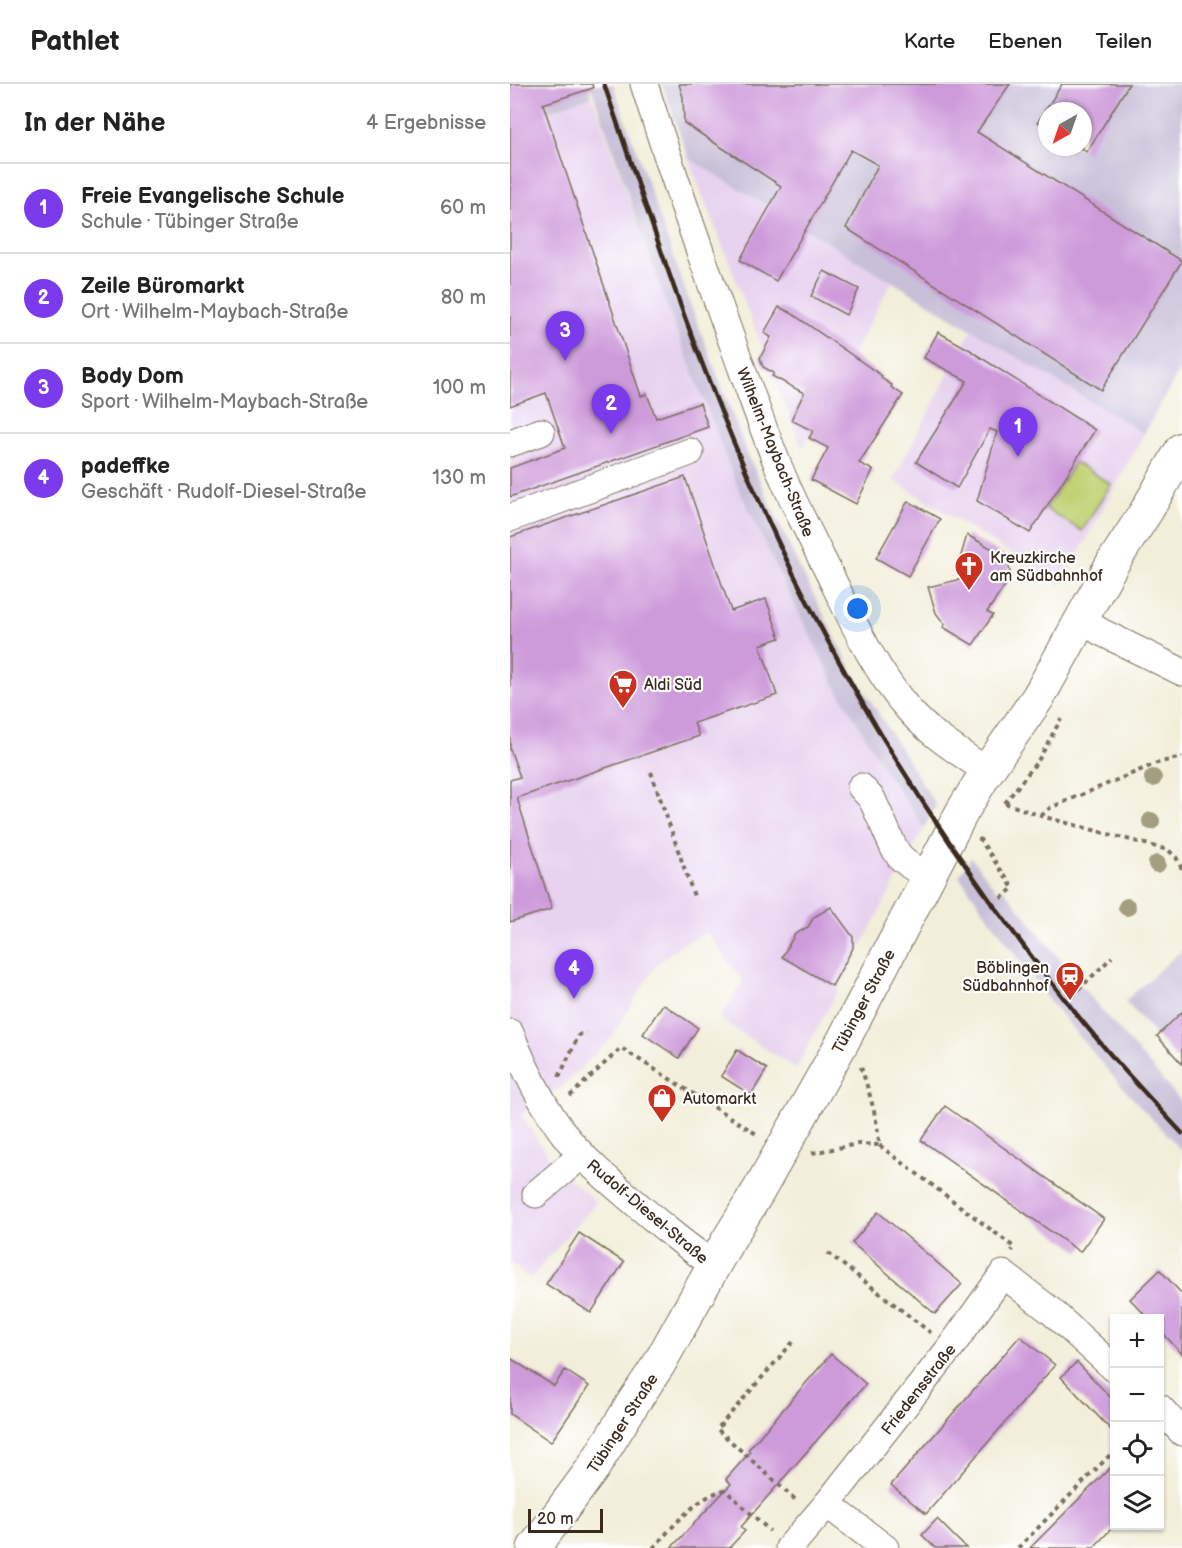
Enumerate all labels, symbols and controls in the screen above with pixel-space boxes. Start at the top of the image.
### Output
text: Pathlet [30,25,119,58]
text: Karte [904,29,955,54]
text: Ebenen [988,29,1062,54]
text: Teilen [1095,29,1152,54]
north arrow [1038,102,1092,156]
text: In der Nähe [24,108,166,139]
text: 4 Ergebnisse [366,111,486,135]
text: Freie Evangelische Schule [81,183,344,210]
text: 1 [39,196,48,220]
text: 60 m [440,196,486,220]
text: Schule · Tübinger Straße [81,210,299,234]
text: Zeile Büromarkt [81,273,244,300]
text: 2 [38,286,49,310]
text: 80 m [441,286,486,310]
text: Ort · Wilhelm-Maybach-Straße [81,300,348,324]
pin: 3 [546,312,584,361]
text: Body Dom [81,363,184,390]
street label: Wilhelm-Maybach-Straße [732,365,818,541]
text: 3 [38,376,49,400]
text: 100 m [433,376,486,400]
pin: 2 [592,384,630,434]
text: Sport · Wilhelm-Maybach-Straße [81,390,368,414]
pin: 1 [998,408,1038,457]
text: padeffke [81,453,170,480]
text: 4 [38,466,49,490]
text: 130 m [432,466,486,490]
text: Geschäft · Rudolf-Diesel-Straße [81,480,366,504]
place label: Kreuzkirche am Südbahnhof [990,549,1103,586]
church icon: Kreuzkirche am Südbahnhof [953,550,985,592]
your location [843,594,872,623]
supermarket icon: Aldi Süd [607,668,639,710]
place label: Aldi Süd [644,676,702,695]
street label: Tübinger Straße [829,946,900,1057]
pin: 4 [554,950,594,999]
place label: Böblingen Südbahnhof [962,959,1049,996]
station icon: Böblingen Südbahnhof [1054,960,1086,1002]
shop icon: Automarkt [646,1082,678,1124]
place label: Automarkt [683,1090,756,1109]
street label: Rudolf-Diesel-Straße [583,1156,712,1269]
map controls [1110,1314,1164,1530]
button: + [1110,1314,1164,1368]
street label: Friedensstraße [878,1340,961,1439]
button: − [1110,1368,1164,1422]
street label: Tübinger Straße [584,1370,663,1477]
button: locate [1110,1422,1164,1476]
button: layers [1110,1476,1164,1530]
scale bar [528,1506,603,1534]
text: 20 m [537,1510,573,1529]

